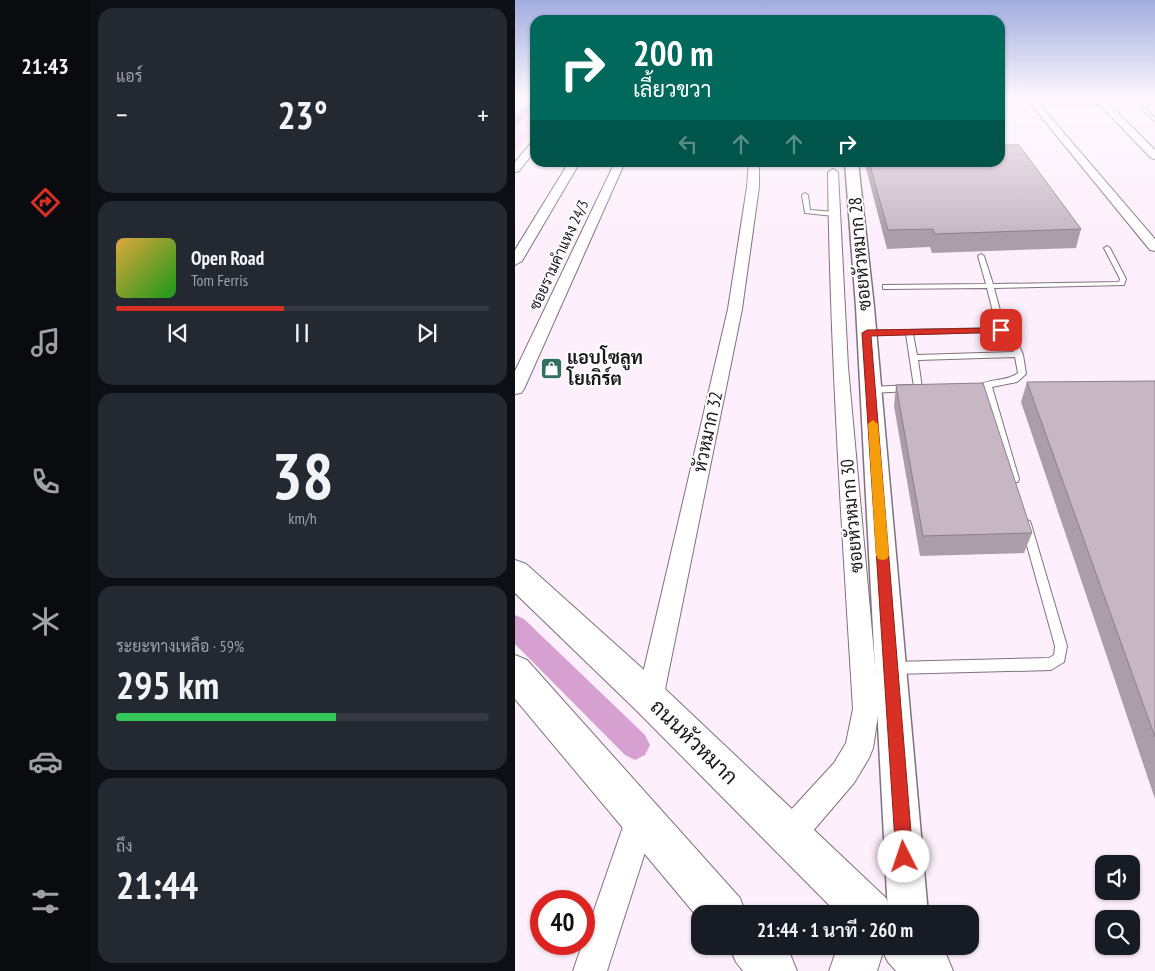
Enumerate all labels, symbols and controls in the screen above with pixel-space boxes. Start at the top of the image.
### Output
text: 200 m [633,30,714,76]
icon: right [550,35,615,100]
text: 21:43 [21,52,69,80]
text: แอร์ [116,66,142,86]
text: เลี้ยวขวา [633,75,711,103]
text: 23° [277,90,328,139]
text: − [116,96,128,133]
text: + [477,96,489,133]
icon: left [674,130,702,158]
icon: ahead [727,130,755,158]
icon: ahead [780,130,808,158]
icon: right [833,130,861,158]
icon: directions [28,185,63,220]
street label: ซอยหัวหมาก 28 [843,196,876,312]
street label: ซอยรามคำแหง 24/3 [525,197,592,313]
text: Open Road [191,246,264,270]
text: Tom Ferris [191,270,248,290]
pin [980,309,1022,351]
icon: arrive [987,316,1015,344]
icon: previous [164,319,192,347]
icon: pause [288,319,316,347]
icon: next [413,319,441,347]
icon: music [28,325,63,360]
place label: แอบโซลูท โยเกิร์ต [566,345,643,390]
shop icon: แอบโซลูท โยเกิร์ต [539,356,563,380]
street label: หัวหมาก 32 [688,389,727,475]
text: 38 [271,433,334,517]
street label: ซอยหัวหมาก 30 [835,458,868,574]
icon: phone [28,464,63,499]
text: km/h [288,508,317,528]
icon: climate [28,604,63,639]
text: ระยะทางเหลือ · 59% [116,636,244,656]
text: 295 km [116,660,219,709]
street label: ถนนหัวหมาก [645,693,744,790]
icon: car [28,744,63,779]
position arrow [877,830,929,882]
text: ถึง [116,836,133,856]
map controls [1095,855,1140,955]
button: sound [1095,855,1140,900]
text: 21:44 [116,860,198,909]
icon: filters [28,884,63,919]
speed limit sign: 40 [530,890,595,955]
button: search [1095,910,1140,955]
text: 21:44 · 1 นาที · 260 m [757,918,913,942]

